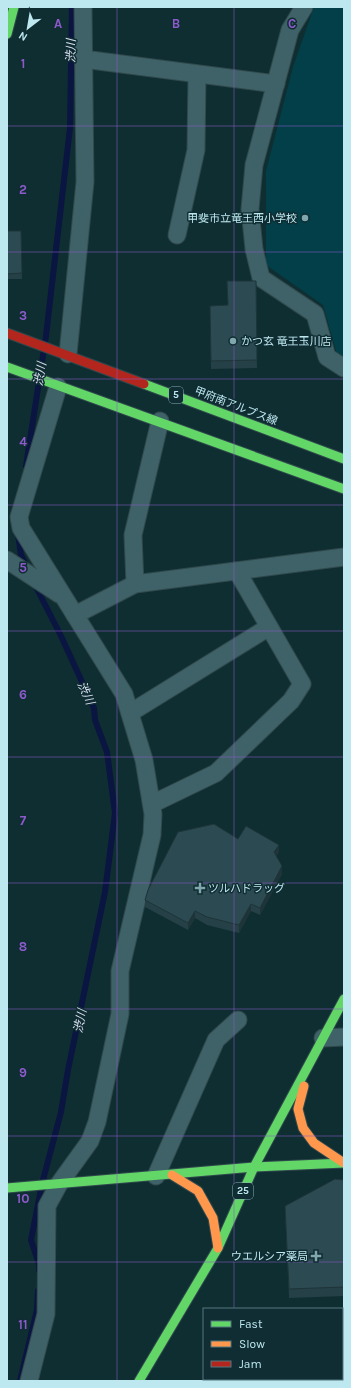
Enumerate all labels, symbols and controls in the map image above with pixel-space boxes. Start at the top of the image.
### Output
north arrow [8,8,48,48]
text: A [54,16,62,31]
text: B [172,16,180,31]
text: C [288,16,296,31]
text: N [16,29,30,44]
water label: 渋川 [64,37,78,63]
text: 1 [21,56,25,71]
text: 2 [19,182,27,197]
place label: 甲斐市立竜王西小学校 [187,212,297,225]
marker: 甲斐市立竜王西小学校 [300,213,310,223]
text: 3 [19,308,27,323]
place label: かつ玄 竜王玉川店 [241,335,332,348]
marker: かつ玄 竜王玉川店 [228,336,238,346]
water label: 渋川 [31,359,49,387]
street label: 甲府南アルプス線 [193,384,279,428]
road number: 5 [169,387,183,403]
text: 4 [19,434,27,449]
text: 5 [19,560,27,575]
water label: 渋川 [75,679,98,709]
text: 6 [19,687,27,702]
text: 7 [20,813,27,828]
place label: ツルハドラッグ [208,882,285,895]
marker: ツルハドラッグ [195,883,205,893]
text: 8 [19,939,27,954]
water label: 渋川 [71,1006,90,1034]
text: 9 [19,1065,27,1080]
road number: 25 [233,1183,253,1199]
text: 10 [17,1191,29,1206]
place label: ウエルシア薬局 [231,1250,308,1263]
marker: ウエルシア薬局 [311,1251,321,1261]
legend [203,1308,343,1380]
text: 11 [18,1317,28,1332]
text: Fast [239,1317,263,1331]
text: Slow [239,1337,265,1351]
text: Jam [239,1357,262,1371]

